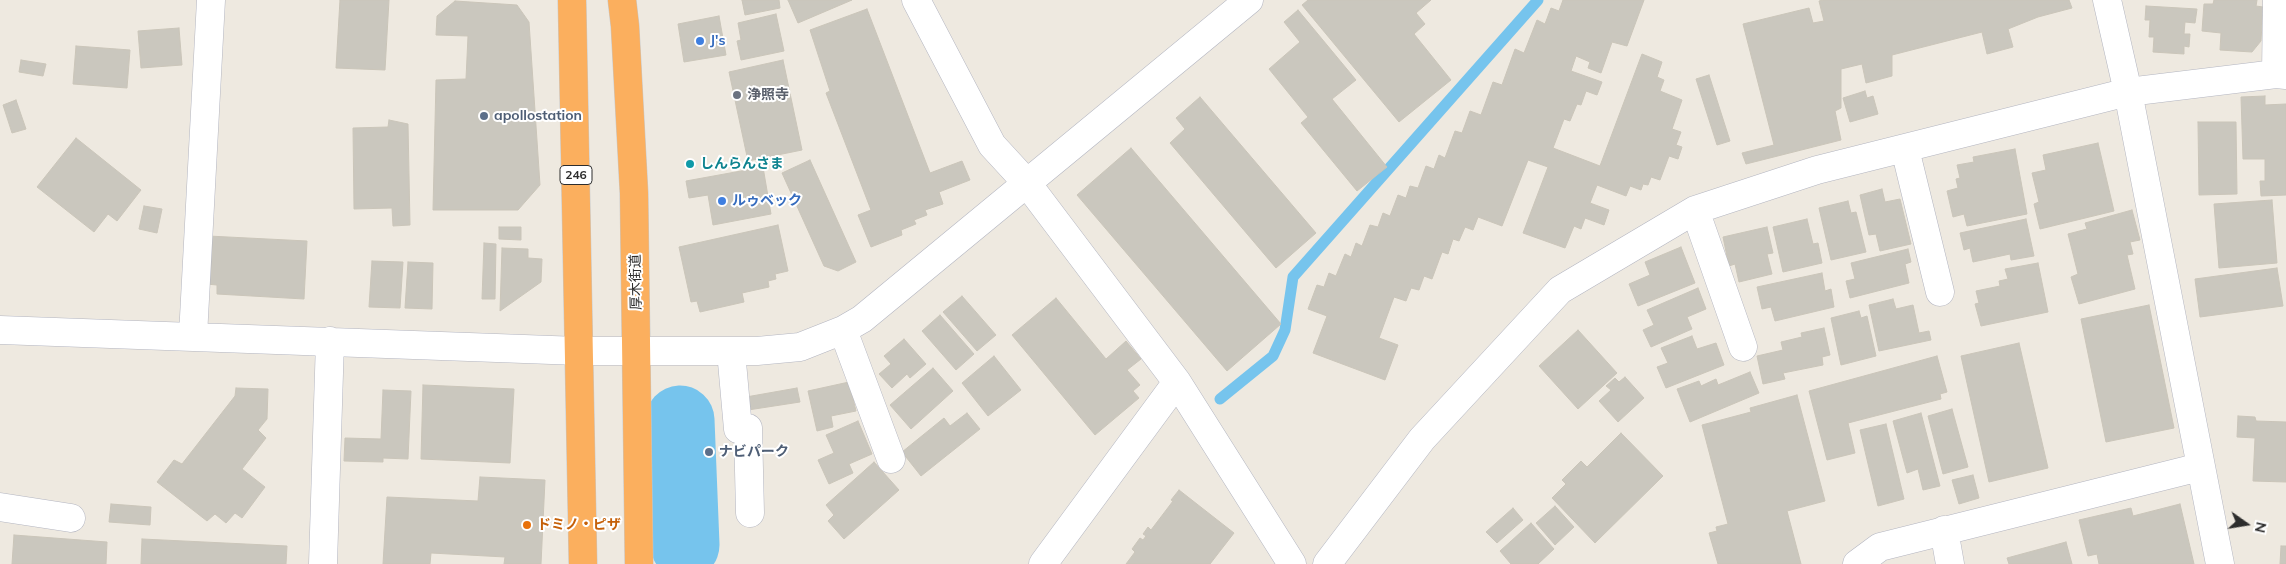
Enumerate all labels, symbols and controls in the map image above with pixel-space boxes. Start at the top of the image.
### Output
place label: J's [710,33,725,49]
marker: J's [694,35,706,47]
place label: 浄照寺 [747,87,789,103]
marker: 浄照寺 [731,89,743,101]
place label: apollostation [494,108,582,124]
marker: apollostation [478,110,490,122]
place label: しんらんさま [700,156,784,172]
marker: しんらんさま [684,158,696,170]
road number: 246 [560,166,592,184]
place label: ルゥベック [732,193,802,209]
marker: ルゥベック [716,195,728,207]
street label: 厚木街道 [627,254,645,310]
place label: ナビパーク [719,444,789,460]
marker: ナビパーク [703,446,715,458]
north arrow [2221,499,2271,549]
place label: ドミノ・ピザ [537,517,621,533]
marker: ドミノ・ピザ [521,519,533,531]
text: N [2251,520,2271,535]

